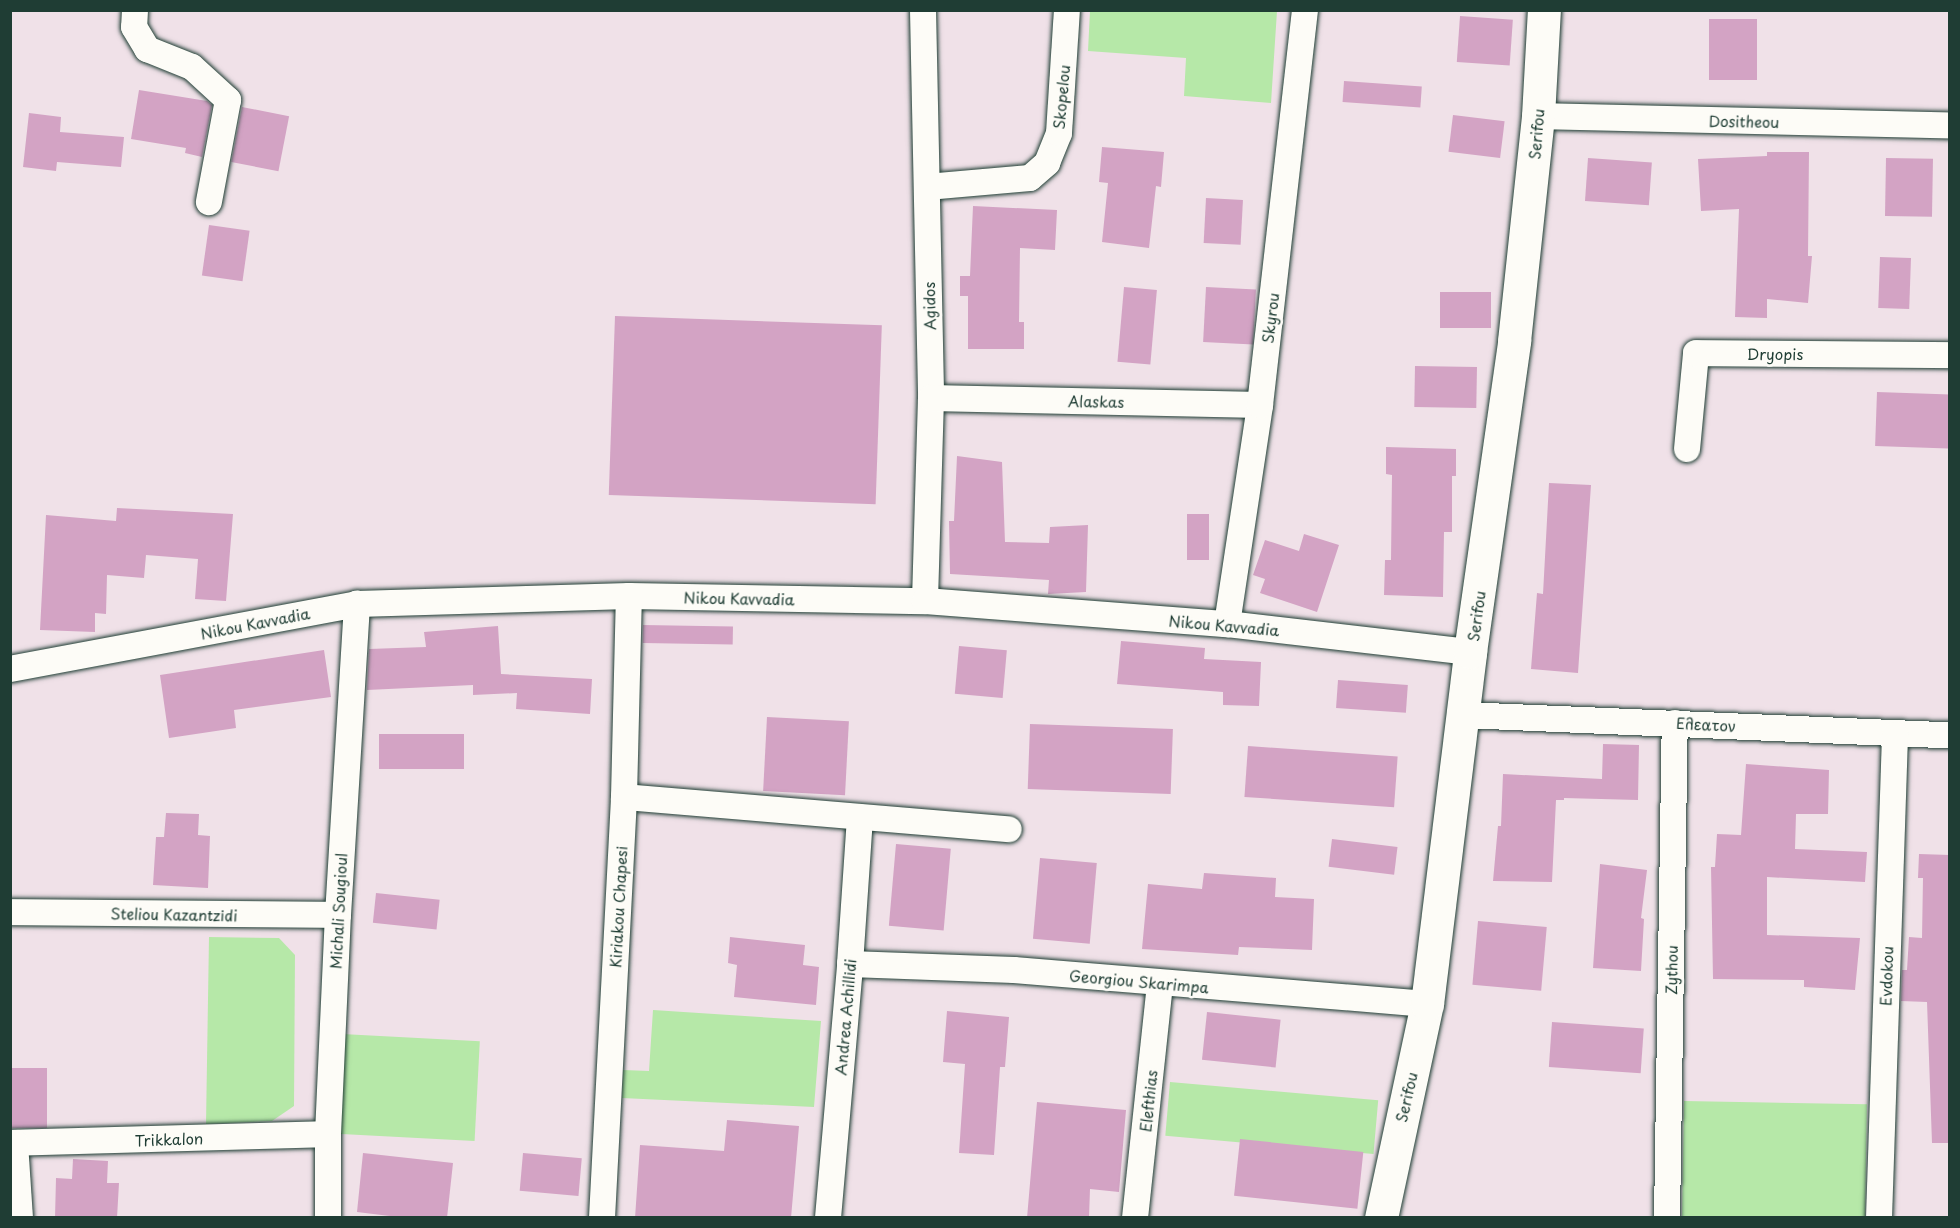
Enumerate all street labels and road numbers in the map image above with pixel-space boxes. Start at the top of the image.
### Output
street label: Skopelou [1049,64,1073,130]
street label: Serifou [1525,108,1547,160]
street label: Dositheou [1709,111,1779,131]
street label: Agidos [920,282,938,330]
street label: Skyrou [1258,292,1282,344]
street label: Dryopis [1747,345,1803,363]
street label: Alaskas [1068,392,1124,410]
street label: Nikou Kavvadia [683,588,795,608]
street label: Serifou [1464,589,1488,643]
street label: Nikou Kavvadia [199,604,311,642]
street label: Nikou Kavvadia [1168,611,1280,639]
street label: Ελεατον [1676,713,1736,735]
street label: Kiriakou Chapesi [606,846,630,968]
street label: Michali Sougioul [326,852,350,970]
street label: Steliou Kazantzidi [110,904,238,924]
street label: Zythou [1662,945,1680,995]
street label: Evdokou [1876,946,1896,1006]
street label: Andrea Achillidi [831,958,859,1076]
street label: Georgiou Skarimpa [1068,966,1210,996]
street label: Elefthias [1136,1069,1160,1133]
street label: Serifou [1391,1070,1421,1124]
street label: Trikkalon [134,1129,204,1149]

